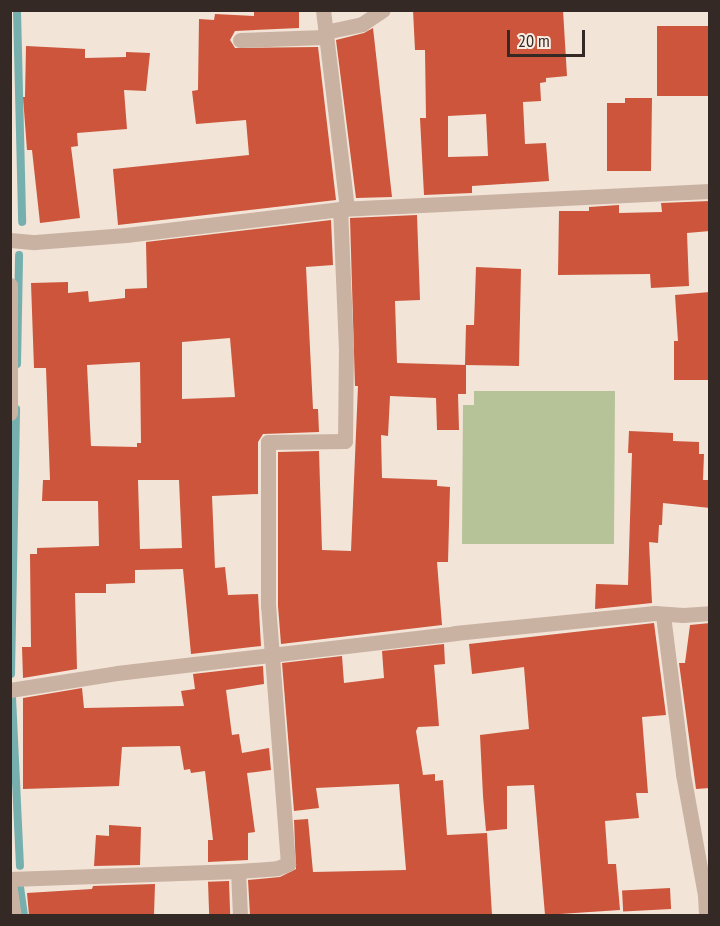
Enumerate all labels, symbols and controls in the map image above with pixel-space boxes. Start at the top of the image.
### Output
scale bar [510,18,588,56]
text: 20 m [518,29,550,52]

